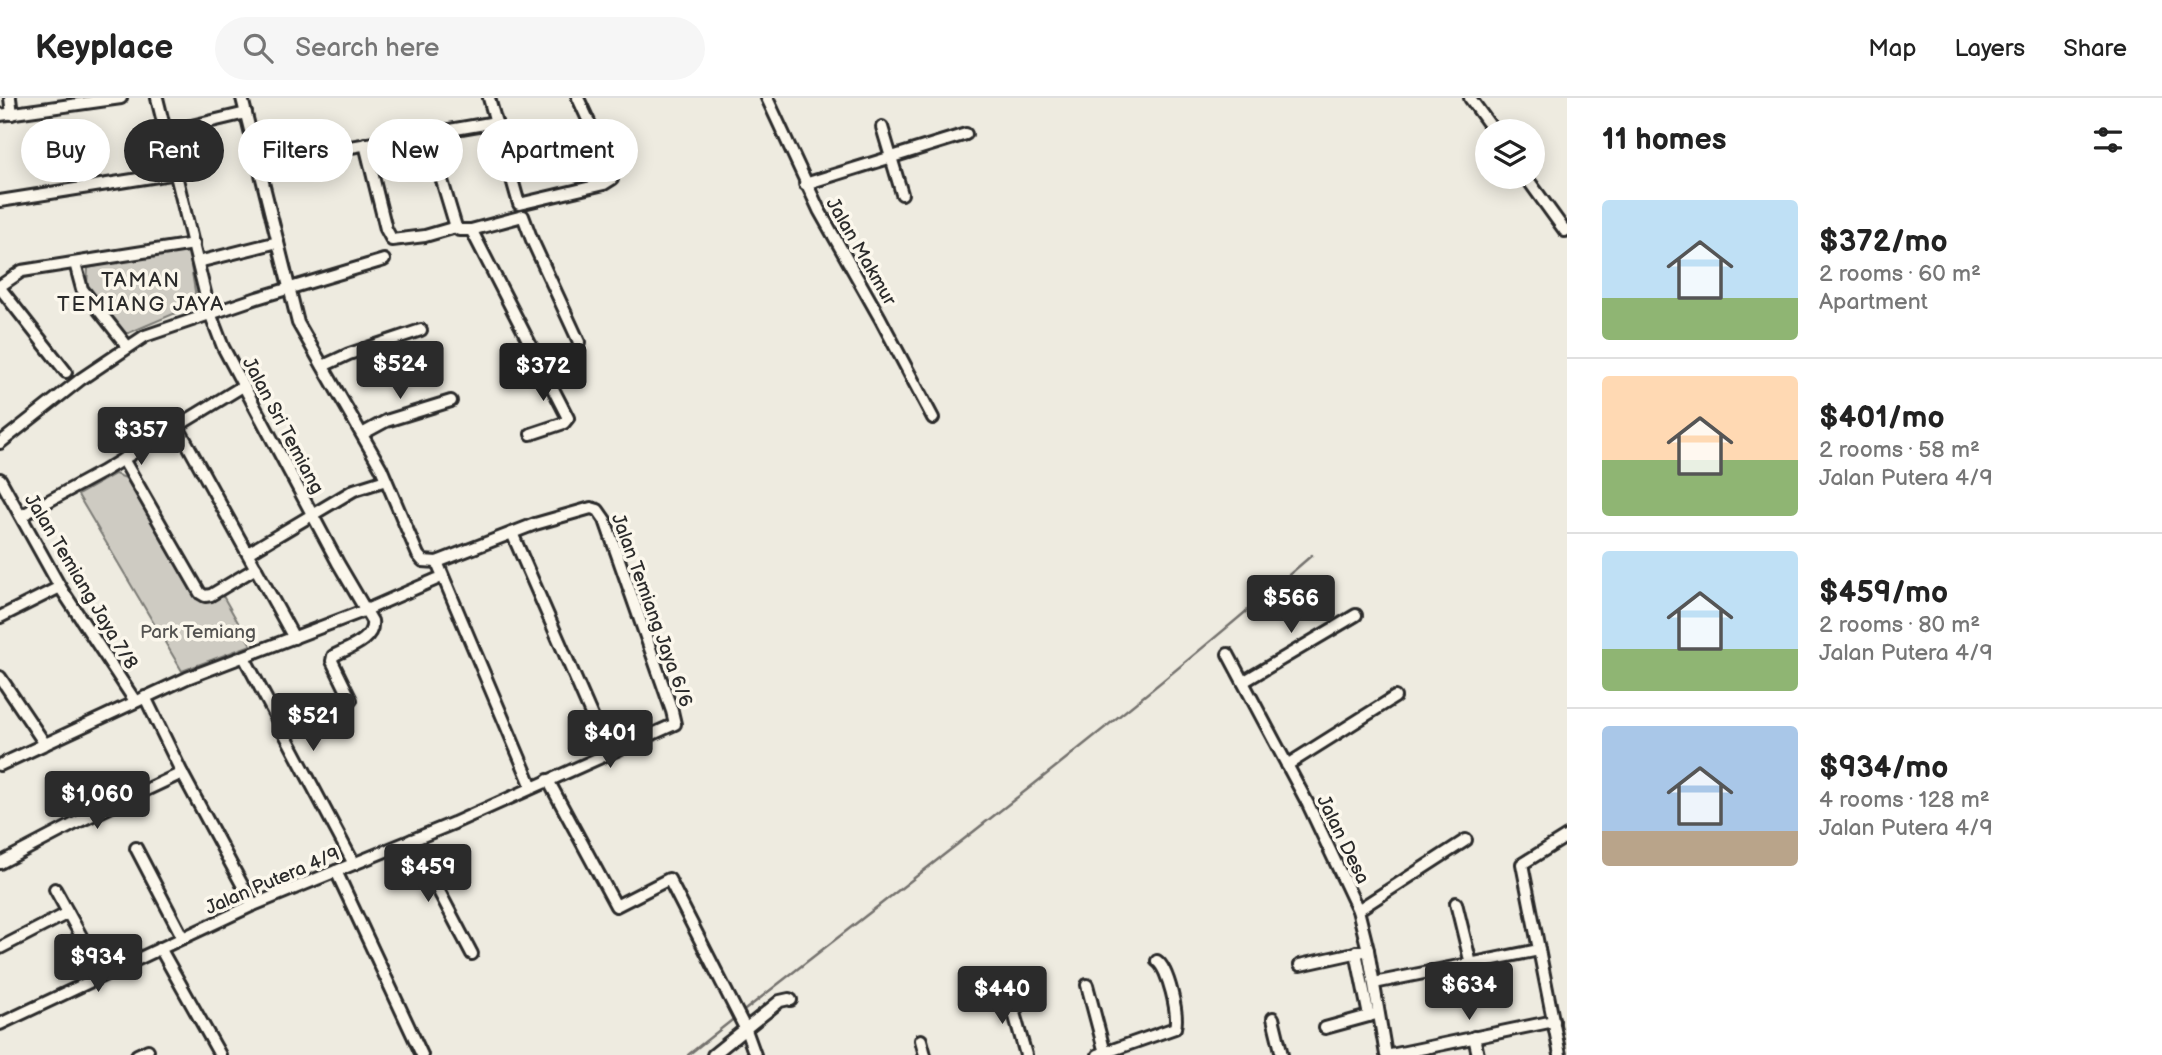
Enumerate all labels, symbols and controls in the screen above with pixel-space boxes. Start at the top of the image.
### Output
search box [215,17,705,80]
text: Keyplace [35,28,173,68]
icon: search [239,29,277,67]
text: Search here [295,33,439,64]
text: Map [1868,34,1916,63]
text: Layers [1954,34,2025,63]
text: Share [2063,34,2127,63]
chip: Buy [21,119,110,182]
chip: Rent [124,119,224,182]
chip: Filters [238,119,353,182]
chip: New [367,119,463,182]
chip: Apartment [477,119,638,182]
map controls [1475,119,1545,189]
button: layers [1475,119,1545,189]
icon: filters [2089,121,2127,159]
text: 11 homes [1602,122,1726,158]
street label: Jalan Makmur [821,194,901,311]
text: $372/mo [1819,224,1948,260]
icon: home [1658,228,1742,312]
text: 2 rooms · 60 m² [1819,260,1981,288]
district label: TAMAN TEMIANG JAYA [57,268,225,317]
text: Apartment [1819,288,1928,316]
pin: $524 [359,342,441,401]
pin: $372 [502,344,584,403]
text: $524 [373,350,427,378]
text: $372 [515,352,571,380]
street label: Jalan Sri Temiang [237,354,328,498]
text: $401/mo [1819,400,1945,436]
icon: home [1658,404,1742,488]
pin: $357 [100,408,182,467]
text: $357 [114,416,168,444]
text: 2 rooms · 58 m² [1819,436,1980,464]
text: Jalan Putera 4/9 [1819,464,1993,492]
street label: Jalan Temiang Jaya 7/8 [19,490,142,674]
street label: Jalan Temiang Jaya 6/6 [606,511,697,710]
pin: $566 [1250,575,1332,635]
text: $459/mo [1819,575,1948,611]
icon: home [1658,579,1742,663]
text: $566 [1263,584,1319,612]
text: 2 rooms · 80 m² [1819,611,1980,639]
park label: Park Temiang [140,621,256,644]
text: Jalan Putera 4/9 [1819,639,1993,667]
pin: $521 [272,694,354,753]
text: $521 [287,702,339,730]
pin: $401 [569,710,651,770]
text: $401 [584,719,636,747]
text: $934/mo [1819,750,1948,786]
icon: home [1658,754,1742,838]
pin: $1,060 [40,772,154,831]
text: $1,060 [61,780,133,808]
text: 4 rooms · 128 m² [1819,786,1990,814]
street label: Jalan Desa [1311,791,1374,888]
text: Jalan Putera 4/9 [1819,814,1993,842]
street label: Jalan Putera 4/9 [202,843,343,920]
pin: $459 [387,844,469,904]
text: $459 [400,853,456,881]
pin: $934 [57,934,139,994]
text: $934 [70,943,126,971]
pin: $634 [1428,962,1510,1022]
pin: $440 [961,967,1043,1026]
text: $634 [1441,971,1497,999]
text: $440 [974,975,1030,1003]

